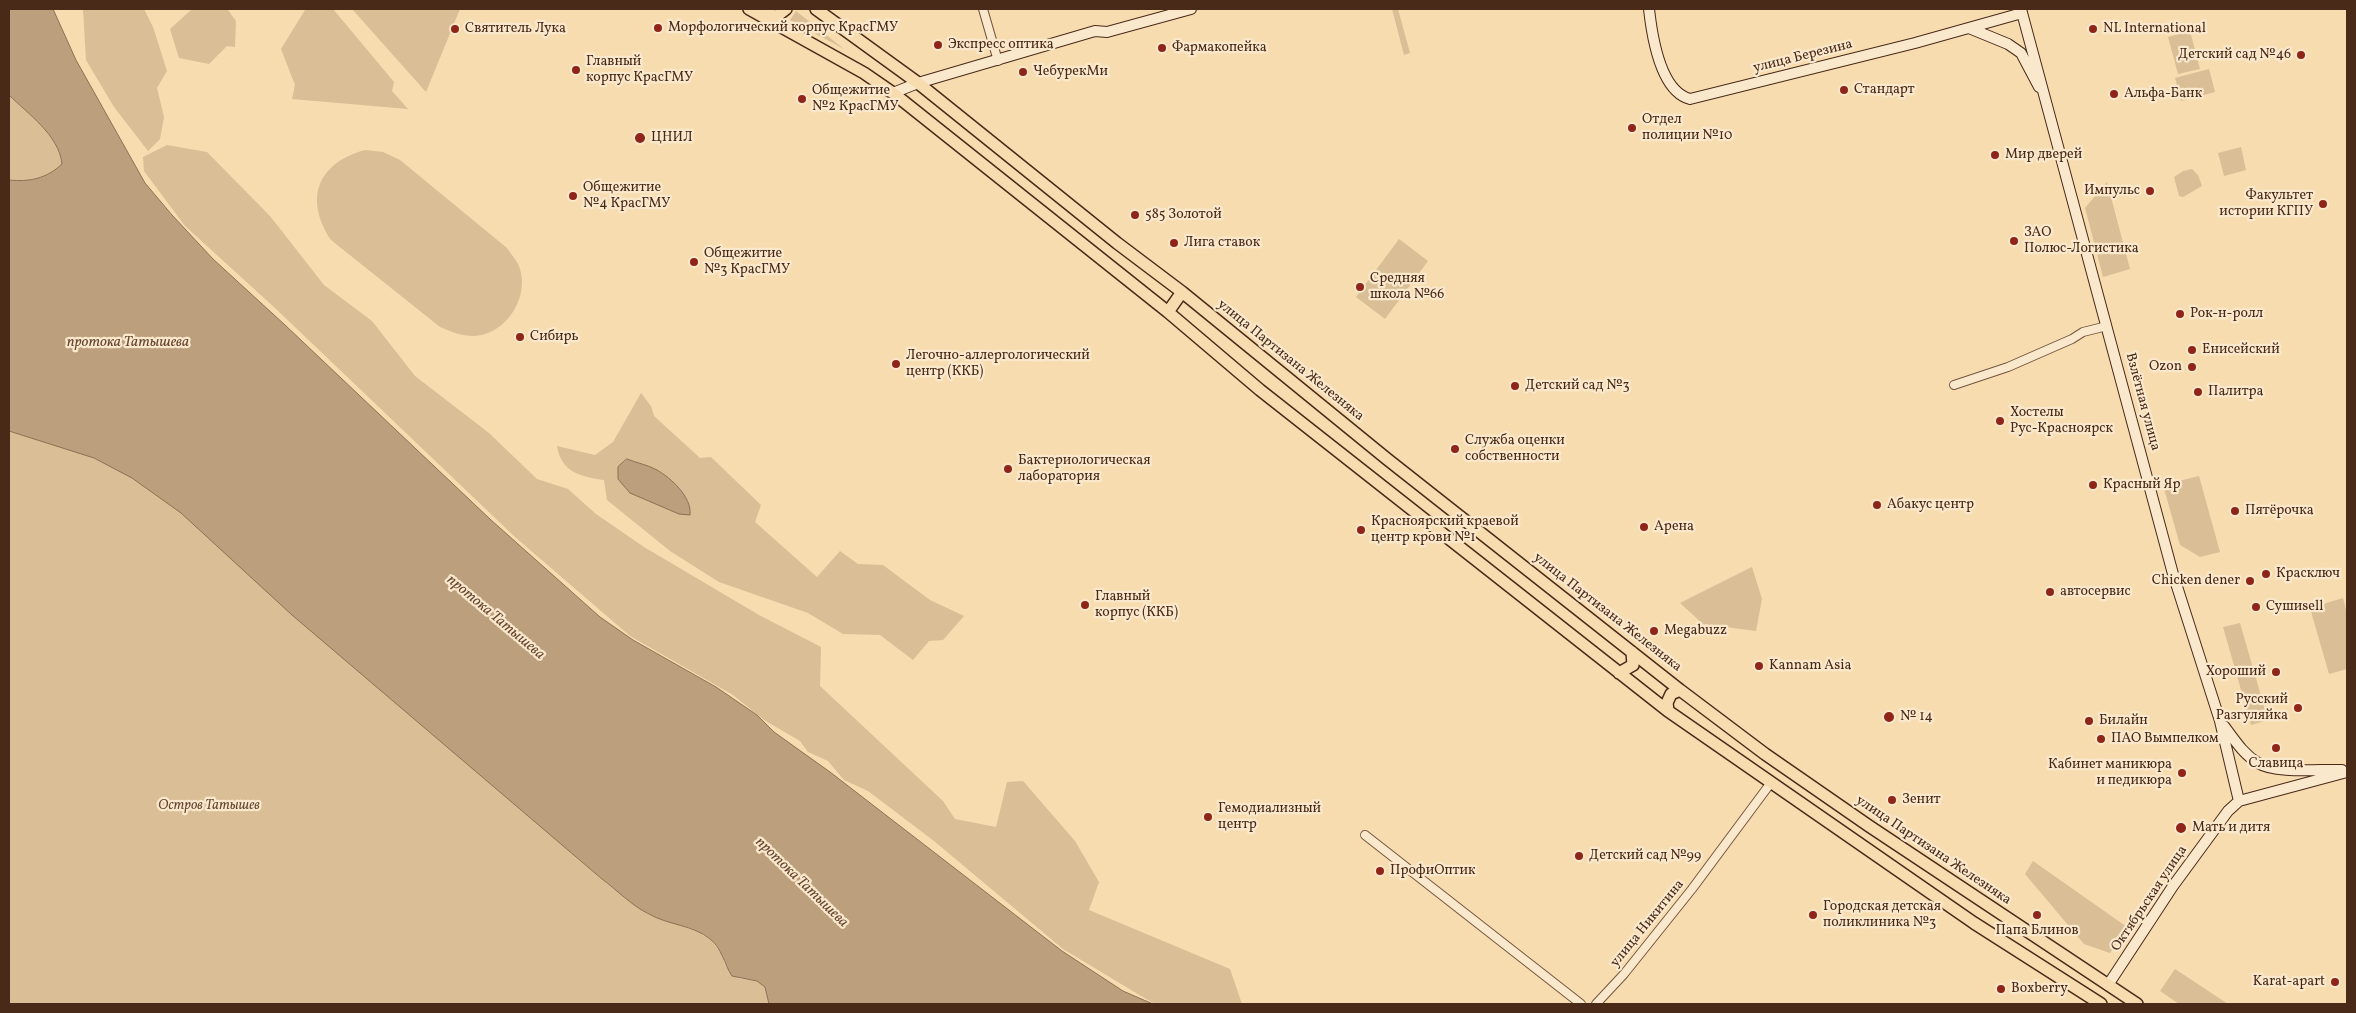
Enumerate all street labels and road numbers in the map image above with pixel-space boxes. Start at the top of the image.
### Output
street label: улица Березина [1752,37,1854,77]
street label: улица Партизана Железняка [1213,297,1367,425]
street label: Взлётная улица [2121,351,2163,453]
street label: улица Партизана Железняка [1529,550,1685,676]
street label: улица Партизана Железняка [1852,793,2014,909]
street label: Октябрьская улица [2108,843,2192,955]
street label: улица Никитина [1608,877,1688,971]

